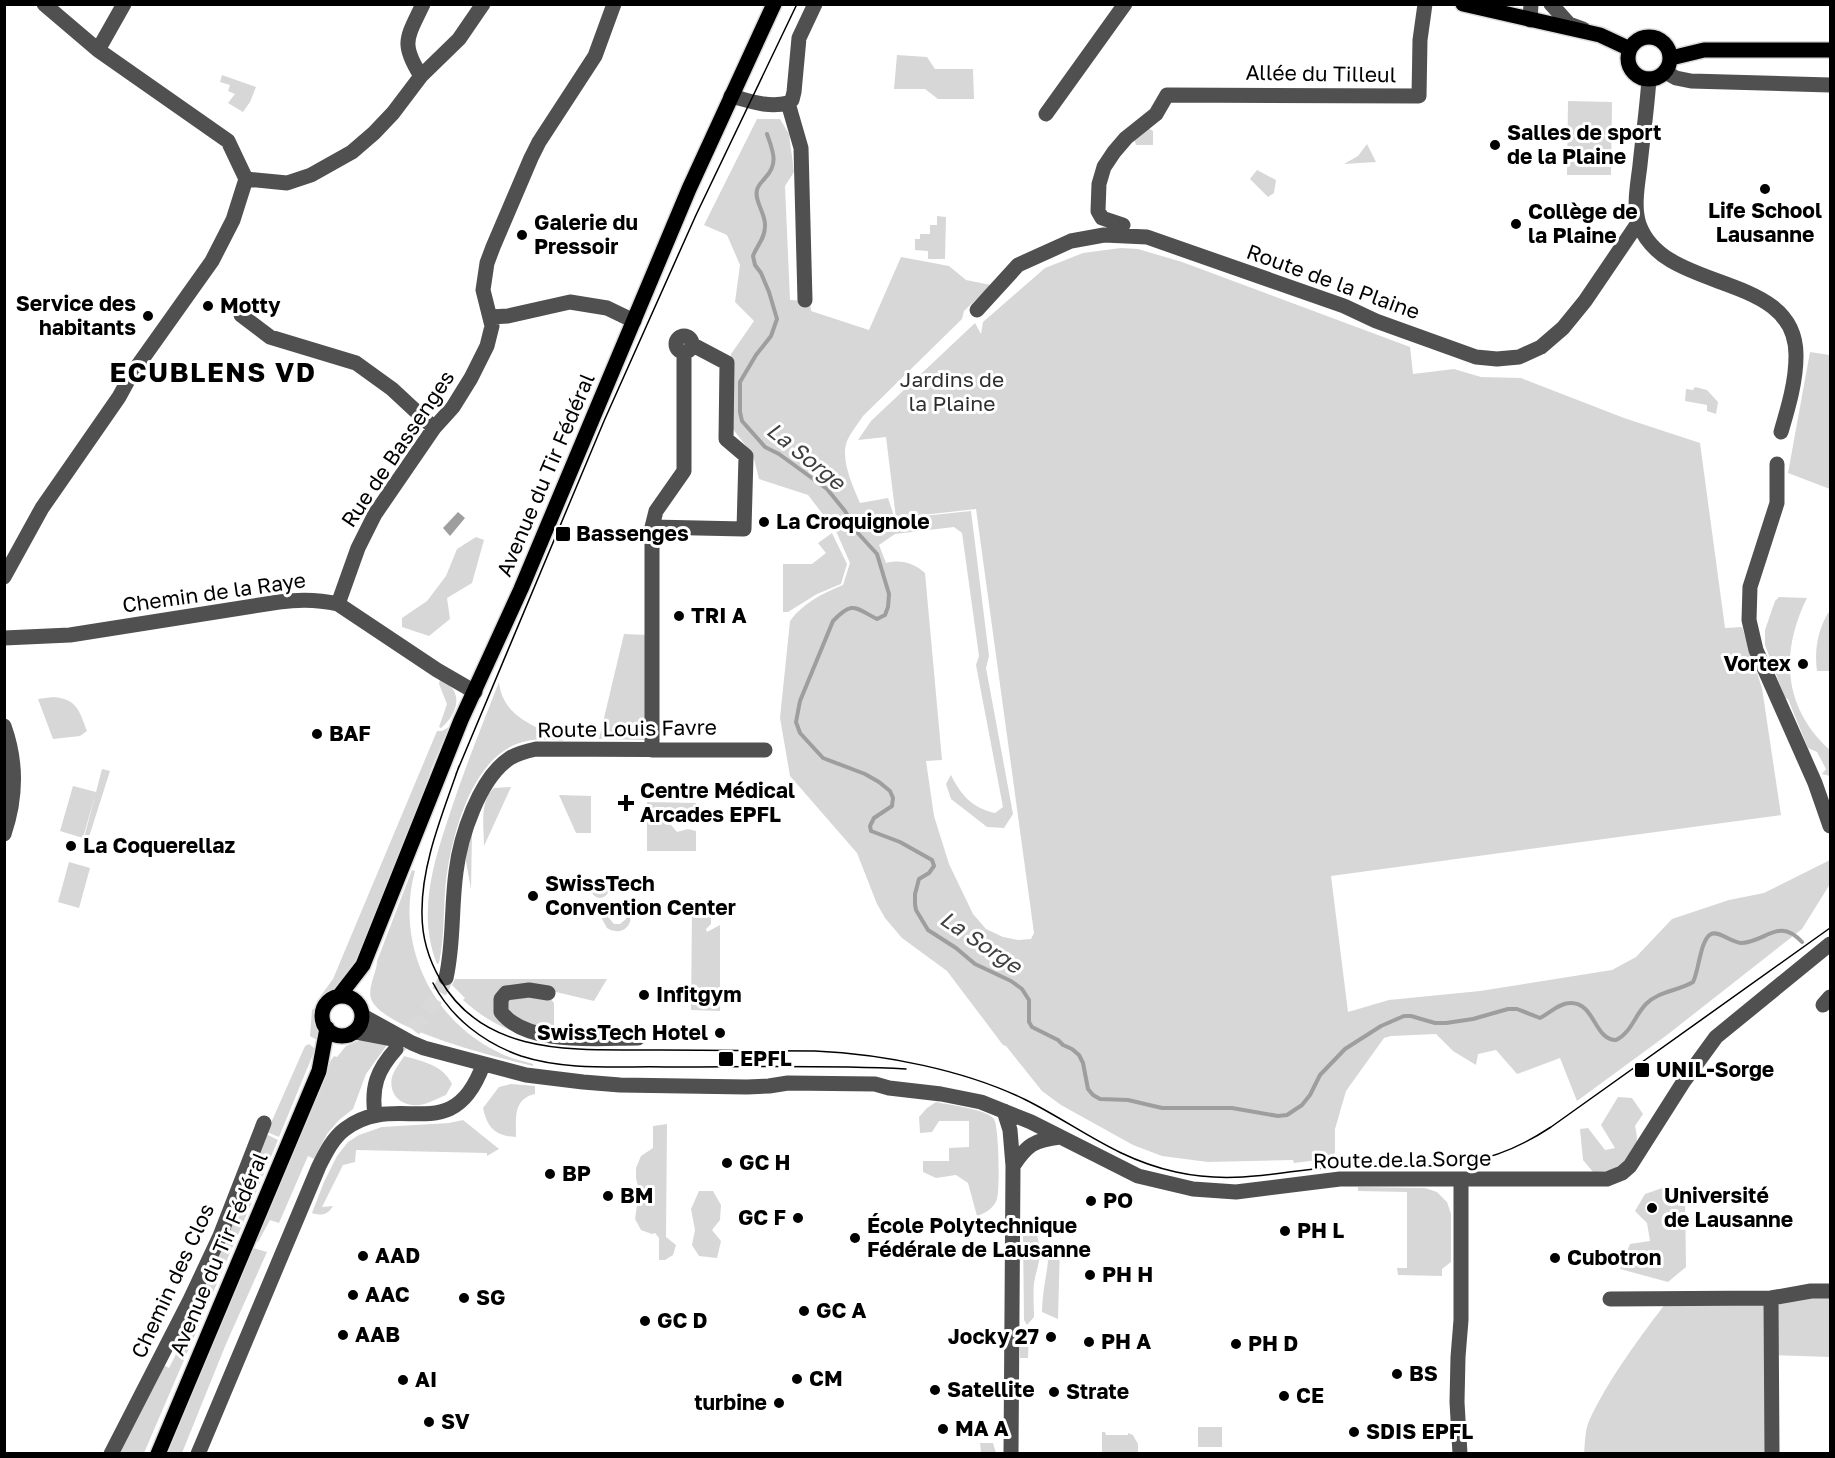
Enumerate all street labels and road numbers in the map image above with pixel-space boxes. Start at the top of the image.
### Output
street label: Allée du Tilleul [1245,59,1397,87]
street label: Route de la Plaine [1243,238,1424,324]
street label: Rue de Bassenges [335,365,459,532]
street label: Avenue du Tir Fédéral [490,369,600,580]
street label: Chemin de la Raye [120,566,307,618]
street label: Route Louis Favre [537,713,717,743]
street label: Route de la Sorge [1313,1144,1491,1174]
street label: Avenue du Tir Fédéral [163,1148,273,1359]
street label: Chemin des Clos [125,1199,219,1362]

